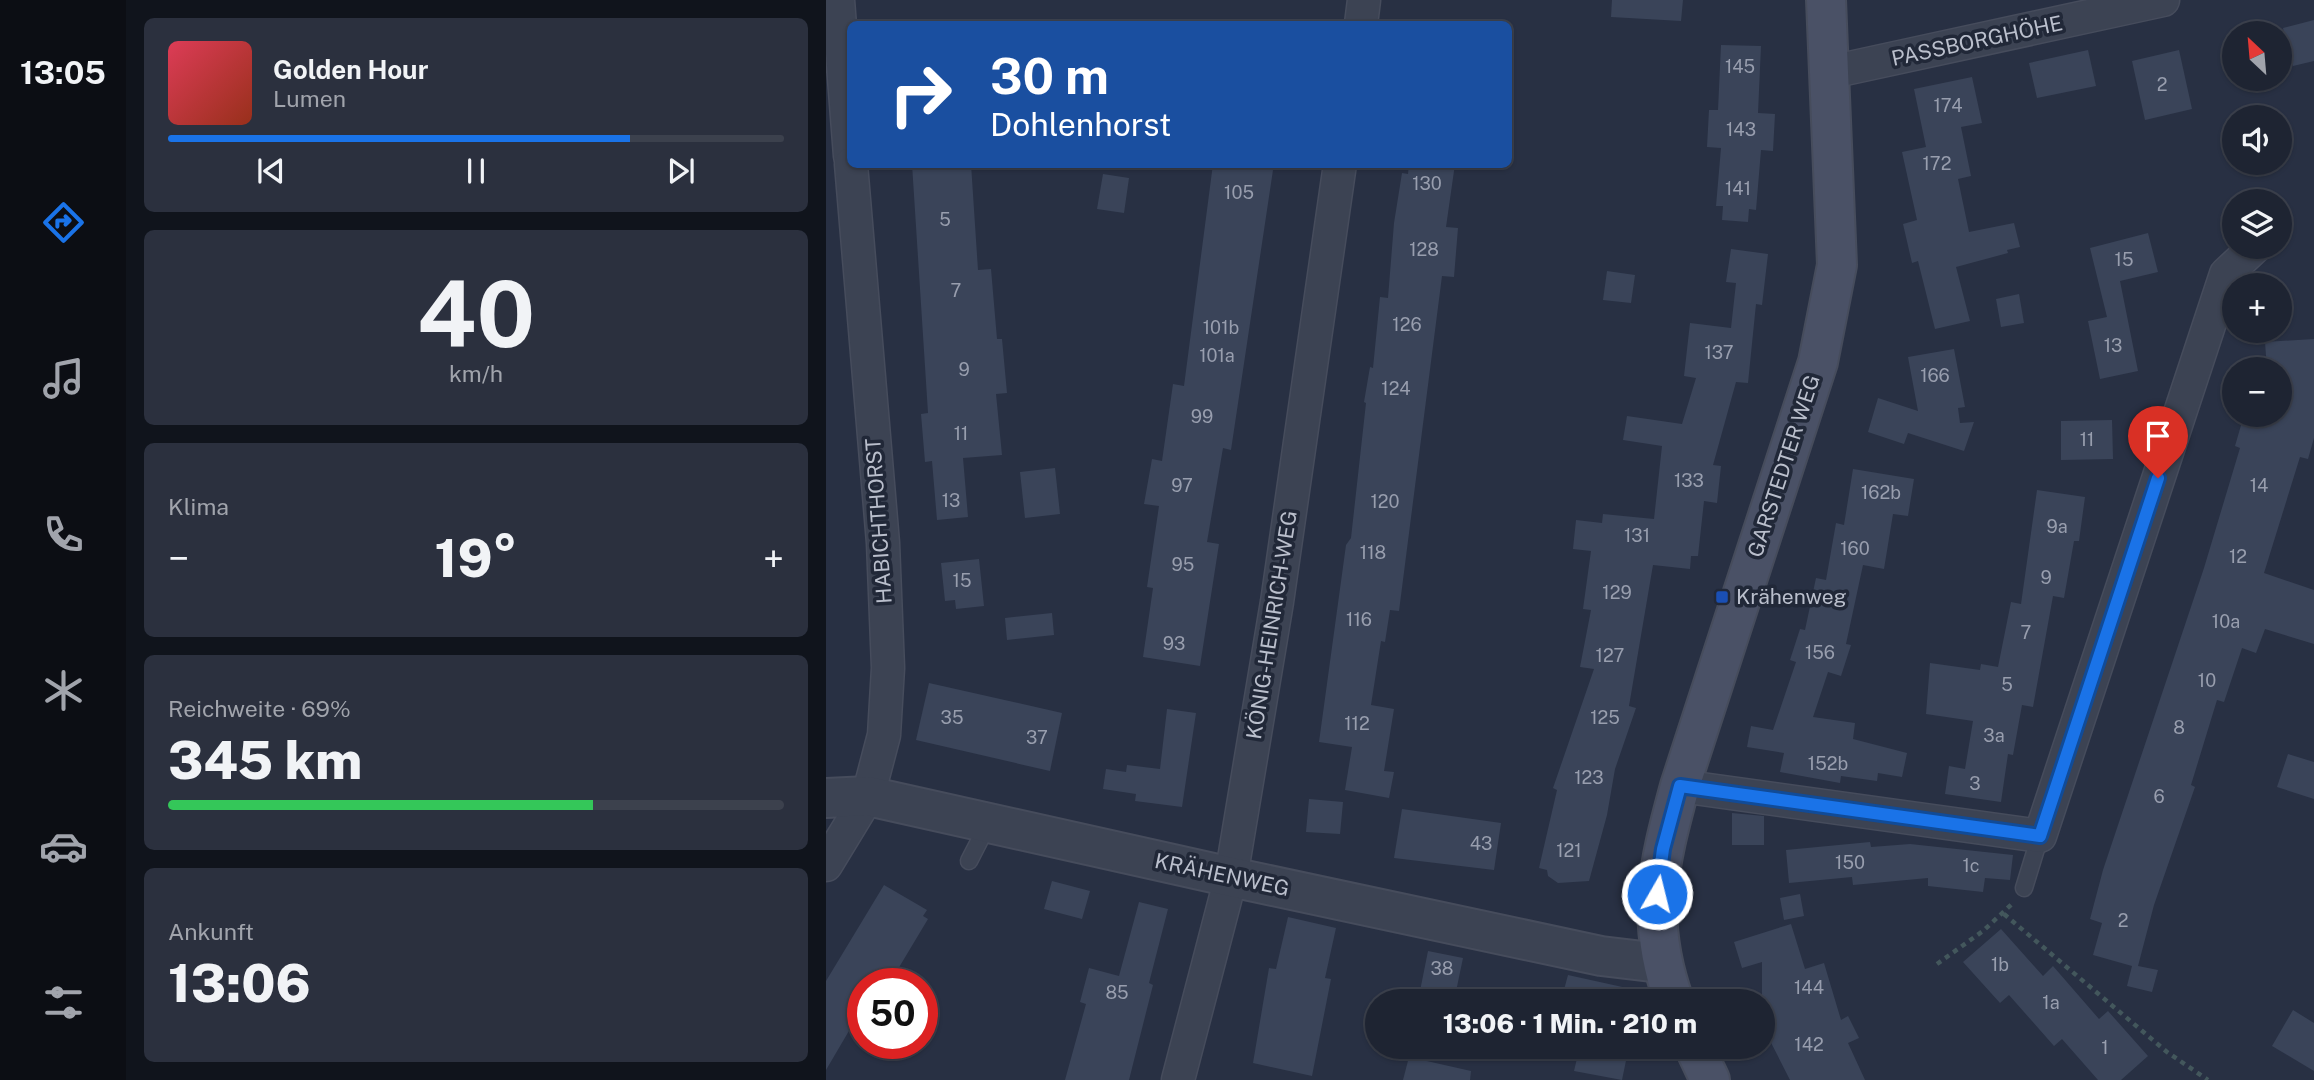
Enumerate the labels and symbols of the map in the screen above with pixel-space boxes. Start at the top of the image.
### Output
street label: PASSBORGHÖHE [1889,10,2065,71]
north arrow [2222,21,2292,91]
house number: 145 [1725,56,1755,77]
house number: 2 [2157,74,2167,95]
house number: 174 [1934,95,1962,116]
house number: 143 [1726,119,1756,140]
house number: 172 [1923,153,1951,174]
house number: 130 [1412,173,1442,194]
house number: 141 [1725,178,1751,199]
house number: 105 [1224,182,1254,203]
house number: 5 [939,209,951,230]
house number: 128 [1409,239,1439,260]
house number: 15 [2115,249,2133,270]
house number: 7 [951,280,961,301]
house number: 126 [1392,314,1422,335]
house number: 101b [1203,317,1239,338]
house number: 13 [2104,335,2122,356]
house number: 137 [1704,342,1734,363]
house number: 101a [1199,345,1235,366]
house number: 9 [958,359,970,380]
house number: 166 [1920,365,1950,386]
street label: GARSTEDTER WEG [1742,371,1825,560]
house number: 124 [1381,378,1411,399]
house number: 99 [1191,406,1213,427]
pin [2128,406,2188,478]
house number: 11 [954,423,968,444]
house number: 11 [2080,429,2094,450]
street label: HABICHTHORST [860,438,897,605]
house number: 133 [1674,470,1704,491]
house number: 97 [1171,475,1193,496]
house number: 14 [2250,475,2268,496]
house number: 162b [1861,482,1901,503]
house number: 13 [942,490,960,511]
house number: 120 [1370,491,1400,512]
street label: KÖNIG-HEINRICH-WEG [1241,509,1302,741]
house number: 9a [2046,516,2068,537]
house number: 131 [1624,525,1650,546]
house number: 160 [1840,538,1870,559]
house number: 118 [1360,542,1386,563]
house number: 12 [2229,546,2247,567]
house number: 95 [1172,554,1194,575]
house number: 9 [2040,567,2052,588]
house number: 15 [953,570,971,591]
house number: 129 [1602,582,1632,603]
place label: Krähenweg [1736,584,1847,609]
marker: Krähenweg [1714,589,1730,605]
house number: 116 [1346,609,1372,630]
house number: 10a [2212,611,2240,632]
house number: 7 [2021,622,2031,643]
house number: 93 [1163,633,1185,654]
house number: 156 [1805,642,1835,663]
house number: 127 [1596,645,1624,666]
house number: 10 [2198,670,2216,691]
house number: 5 [2001,674,2013,695]
house number: 35 [941,707,963,728]
house number: 125 [1590,707,1620,728]
house number: 112 [1344,713,1370,734]
house number: 8 [2173,717,2185,738]
house number: 3a [1983,725,2005,746]
house number: 37 [1026,727,1048,748]
house number: 152b [1808,753,1848,774]
house number: 123 [1574,767,1604,788]
house number: 3 [1969,773,1981,794]
house number: 6 [2153,786,2165,807]
house number: 43 [1470,833,1492,854]
house number: 121 [1556,840,1582,861]
street label: KRÄHENWEG [1152,848,1292,901]
house number: 150 [1835,852,1865,873]
house number: 1c [1962,855,1980,876]
position arrow [1620,857,1694,931]
house number: 2 [2118,910,2128,931]
house number: 1b [1991,954,2009,975]
house number: 38 [1431,958,1453,979]
speed limit sign: 50 [847,968,938,1059]
house number: 144 [1794,977,1824,998]
house number: 85 [1105,982,1129,1003]
house number: 1a [2042,992,2060,1013]
house number: 142 [1794,1034,1824,1055]
house number: 1 [2101,1037,2109,1058]

